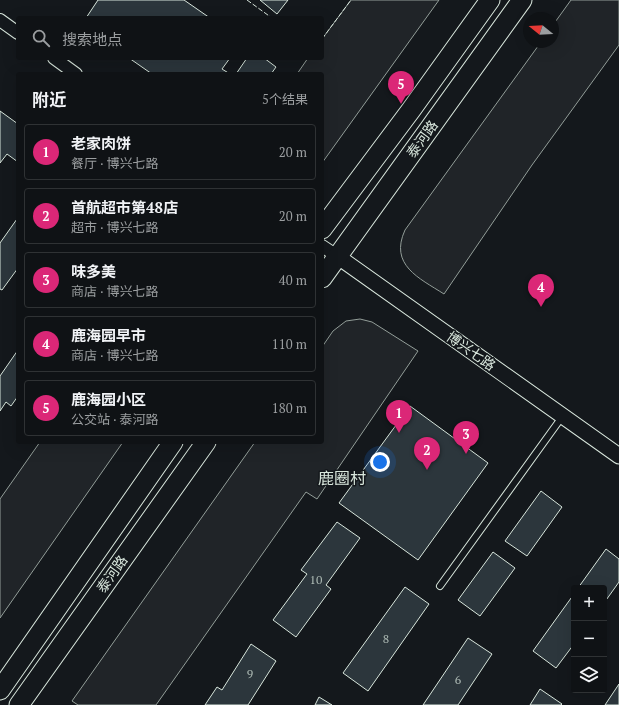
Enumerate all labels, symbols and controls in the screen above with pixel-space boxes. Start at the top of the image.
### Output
north arrow [523,12,559,48]
search box [16,16,324,60]
icon: search [30,27,52,49]
text: 搜索地点 [62,29,122,49]
pin: 5 [388,71,414,104]
text: 附近 [32,88,66,111]
text: 5个结果 [262,90,308,108]
street label: 泰河路 [402,116,442,161]
text: 老家肉饼 [71,133,131,153]
text: 1 [42,143,50,161]
text: 20 m [279,143,307,161]
text: 餐厅 · 博兴七路 [71,154,158,172]
text: 首航超市第48店 [71,197,178,217]
text: 2 [42,207,50,225]
text: 20 m [279,207,307,225]
text: 超市 · 博兴七路 [71,218,158,236]
text: 味多美 [71,261,116,281]
text: 3 [42,271,50,289]
text: 40 m [279,271,307,289]
pin: 4 [528,274,554,307]
text: 商店 · 博兴七路 [71,282,158,300]
text: 鹿海园早市 [71,325,146,345]
street label: 博兴七路 [443,327,500,374]
text: 4 [42,335,50,353]
text: 110 m [272,335,307,353]
text: 商店 · 博兴七路 [71,346,158,364]
text: 鹿海园小区 [71,389,146,409]
text: 5 [42,399,50,417]
text: 180 m [272,399,307,417]
pin: 1 [386,400,412,433]
text: 公交站 · 泰河路 [71,410,158,428]
pin: 3 [453,421,479,454]
pin: 2 [414,437,440,470]
your location [370,452,390,472]
district label: 鹿圈村 [318,467,366,489]
street label: 泰河路 [92,551,131,596]
house number: 10 [310,572,322,587]
map controls [571,585,607,693]
button: + [571,585,607,621]
button: − [571,621,607,657]
house number: 8 [383,631,389,646]
button: layers [571,657,607,693]
house number: 9 [247,666,253,681]
house number: 6 [455,672,462,687]

